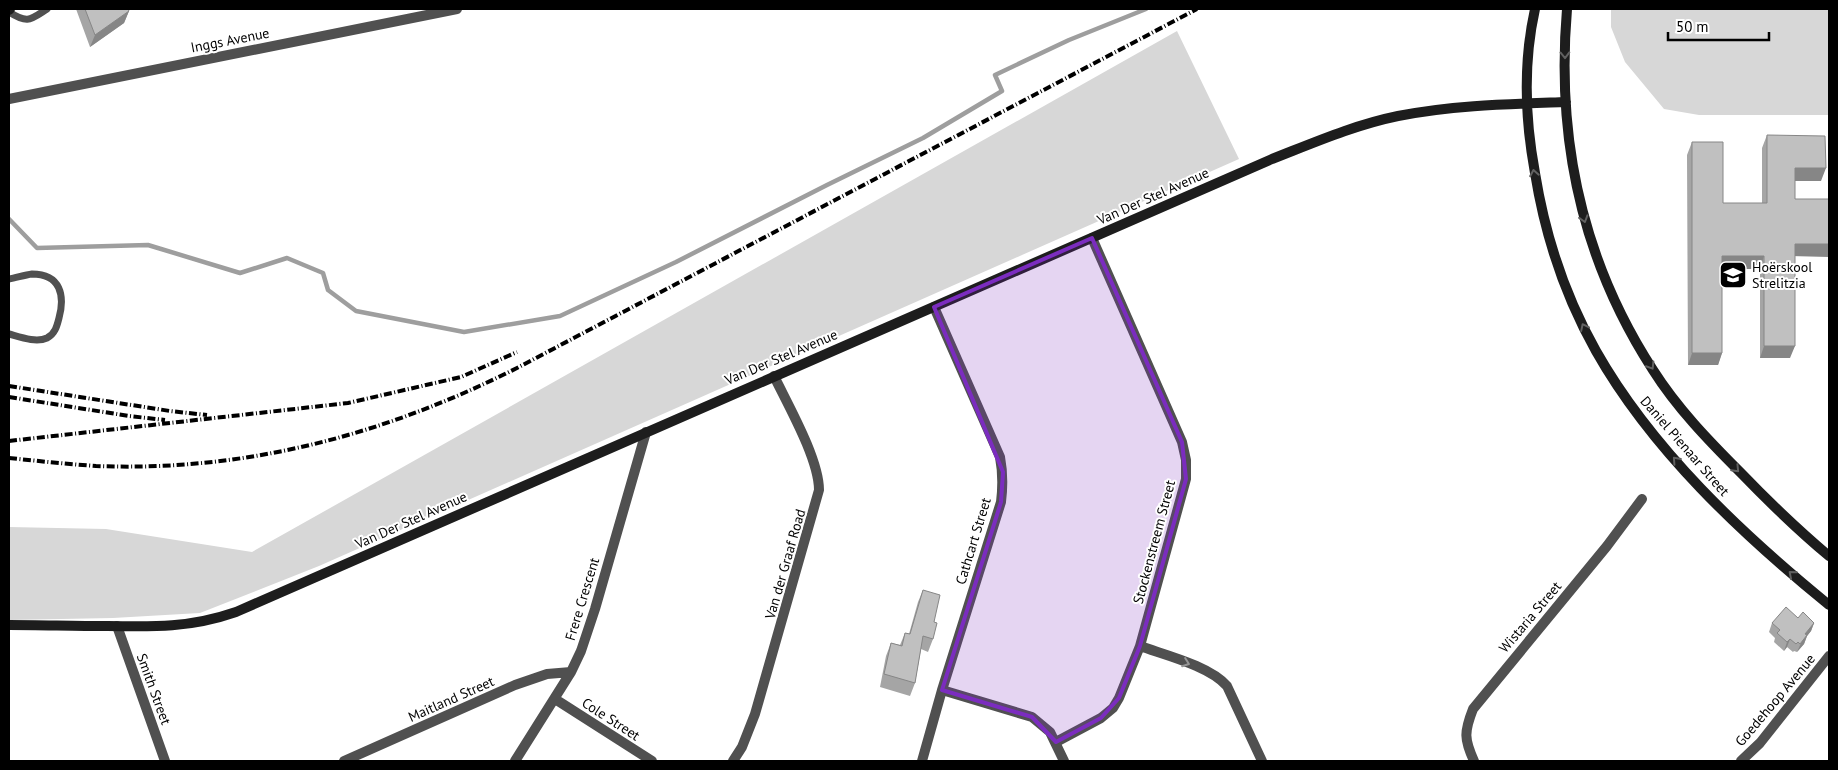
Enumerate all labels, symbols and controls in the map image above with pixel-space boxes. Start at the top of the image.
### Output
scale bar [1668,10,1769,42]
text: 50 m [1676,17,1709,36]
street label: Inggs Avenue [189,24,271,56]
one-way arrow [1560,52,1570,59]
street label: Van Der Stel Avenue [1093,163,1212,229]
one-way arrow [1530,169,1540,177]
one-way arrow [1578,214,1588,222]
place label: Hoërskool Strelitzia [1752,258,1812,292]
school or university icon: Hoërskool Strelitzia [1718,260,1748,290]
one-way arrow [1580,323,1590,332]
street label: Van Der Stel Avenue [721,325,840,389]
one-way arrow [1644,360,1654,369]
street label: Daniel Pienaar Street [1637,392,1734,500]
one-way arrow [1673,457,1682,466]
one-way arrow [1730,463,1739,472]
street label: Stockenstreem Street [1129,478,1179,606]
street label: Van Der Stel Avenue [351,487,470,553]
street label: Cathcart Street [951,495,995,587]
street label: Van der Graaf Road [760,507,809,622]
street label: Frere Crescent [561,555,603,643]
one-way arrow [1789,571,1798,579]
street label: Wistaria Street [1495,577,1565,656]
street label: Goedehoop Avenue [1731,650,1819,750]
street label: Smith Street [133,651,175,727]
one-way arrow [1181,657,1190,667]
street label: Maitland Street [405,672,497,726]
street label: Cole Street [579,694,644,745]

